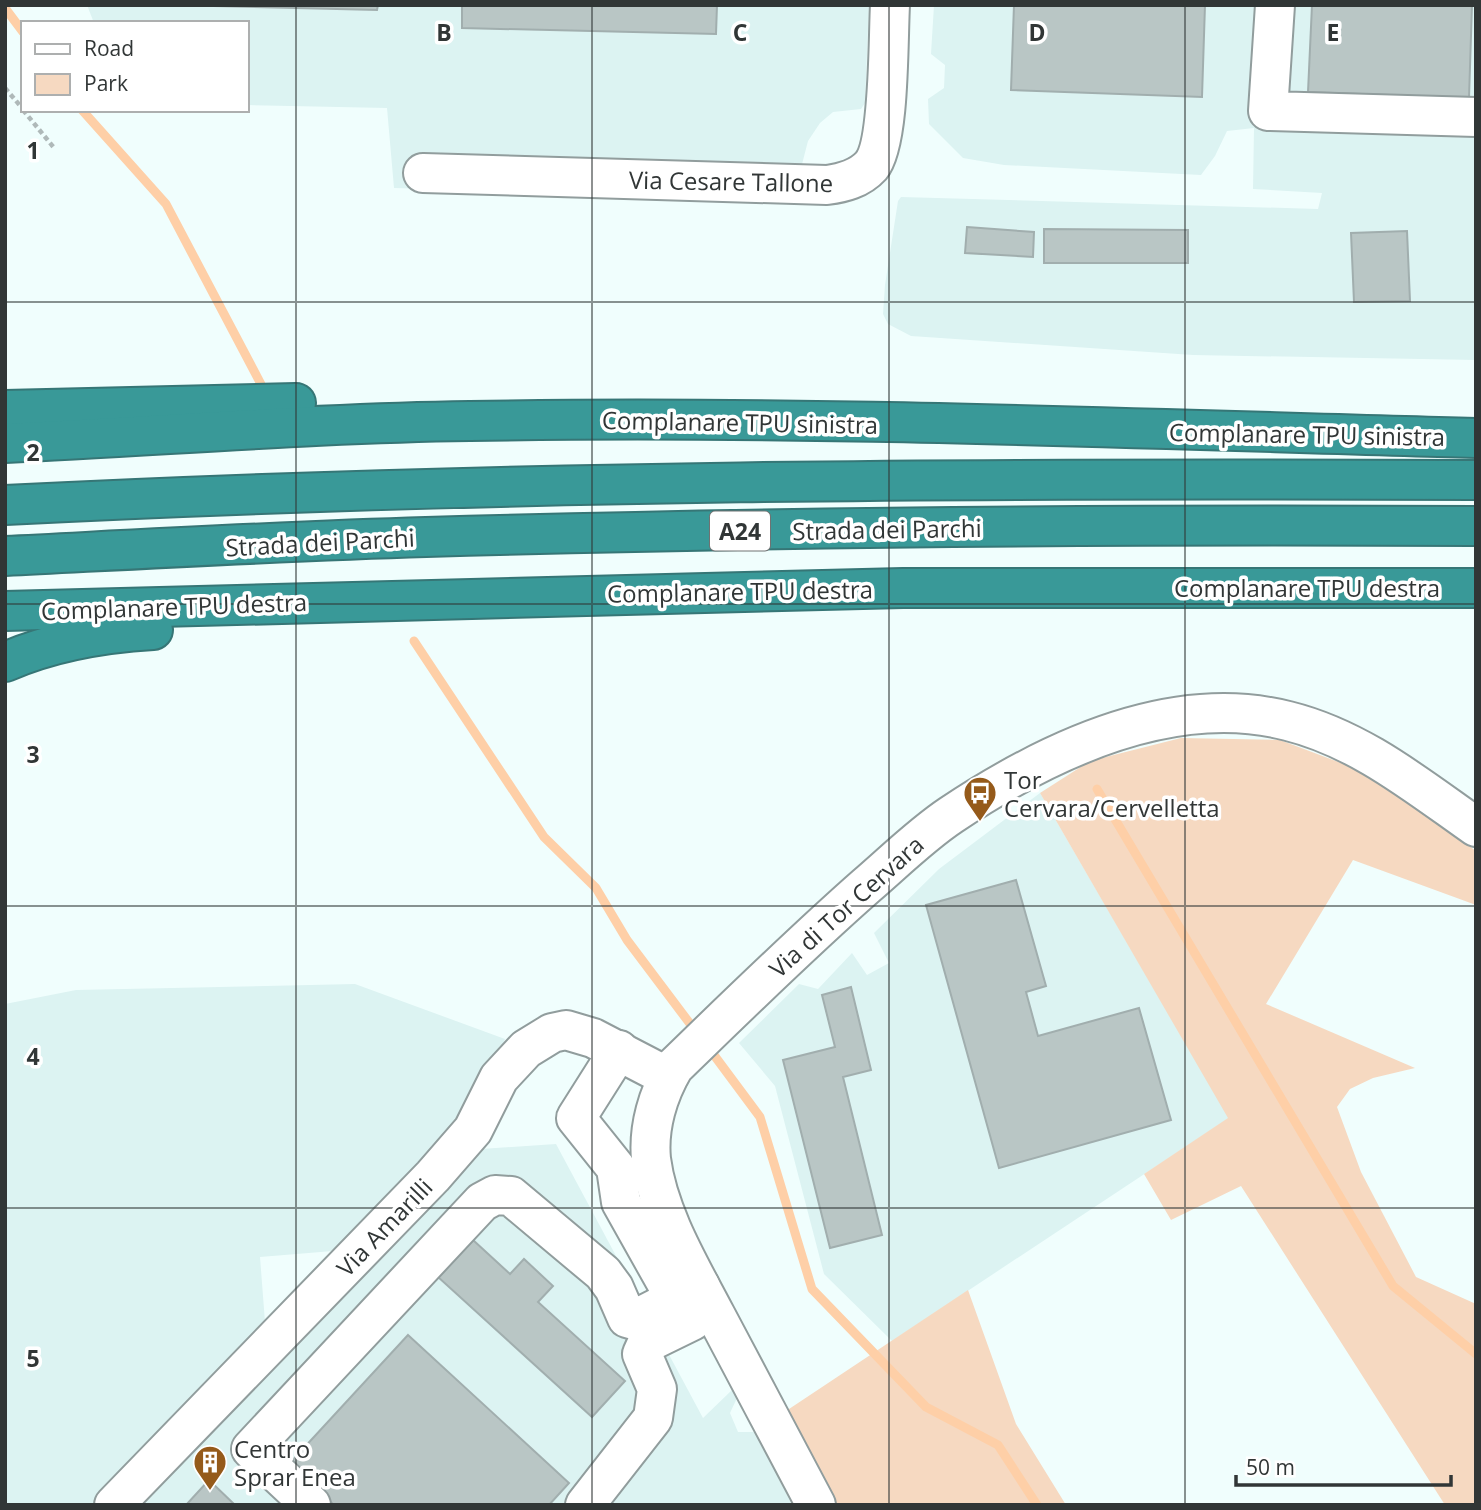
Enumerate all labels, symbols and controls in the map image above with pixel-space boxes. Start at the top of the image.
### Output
text: B [436,16,452,48]
text: C [733,16,747,48]
text: D [1028,16,1046,48]
text: E [1327,16,1339,48]
legend [21,21,248,112]
text: Road [84,34,134,62]
text: Park [84,69,128,97]
text: 1 [26,134,40,166]
street label: Via Cesare Tallone [629,163,833,199]
street label: Complanare TPU sinistra [602,403,878,441]
street label: Complanare TPU sinistra [1169,415,1445,453]
text: 2 [26,436,40,468]
street label: Strada dei Parchi [792,511,982,547]
road number: A24 [710,512,770,551]
street label: Strada dei Parchi [225,521,415,563]
street label: Complanare TPU destra [1174,571,1440,604]
street label: Complanare TPU destra [607,572,873,610]
street label: Complanare TPU destra [40,585,308,627]
text: 3 [26,738,40,770]
place label: Tor Cervara/Cervelletta [1004,763,1220,824]
bus stop icon: Tor Cervara/Cervelletta [961,774,999,823]
street label: Via di Tor Cervara [762,828,930,984]
text: 4 [26,1040,40,1072]
street label: Via Amarilli [329,1171,439,1283]
text: 5 [26,1342,40,1374]
place label: Centro Sprar Enea [234,1432,356,1493]
building icon: Centro Sprar Enea [191,1443,229,1492]
scale bar [1236,1444,1451,1488]
text: 50 m [1246,1453,1295,1481]

